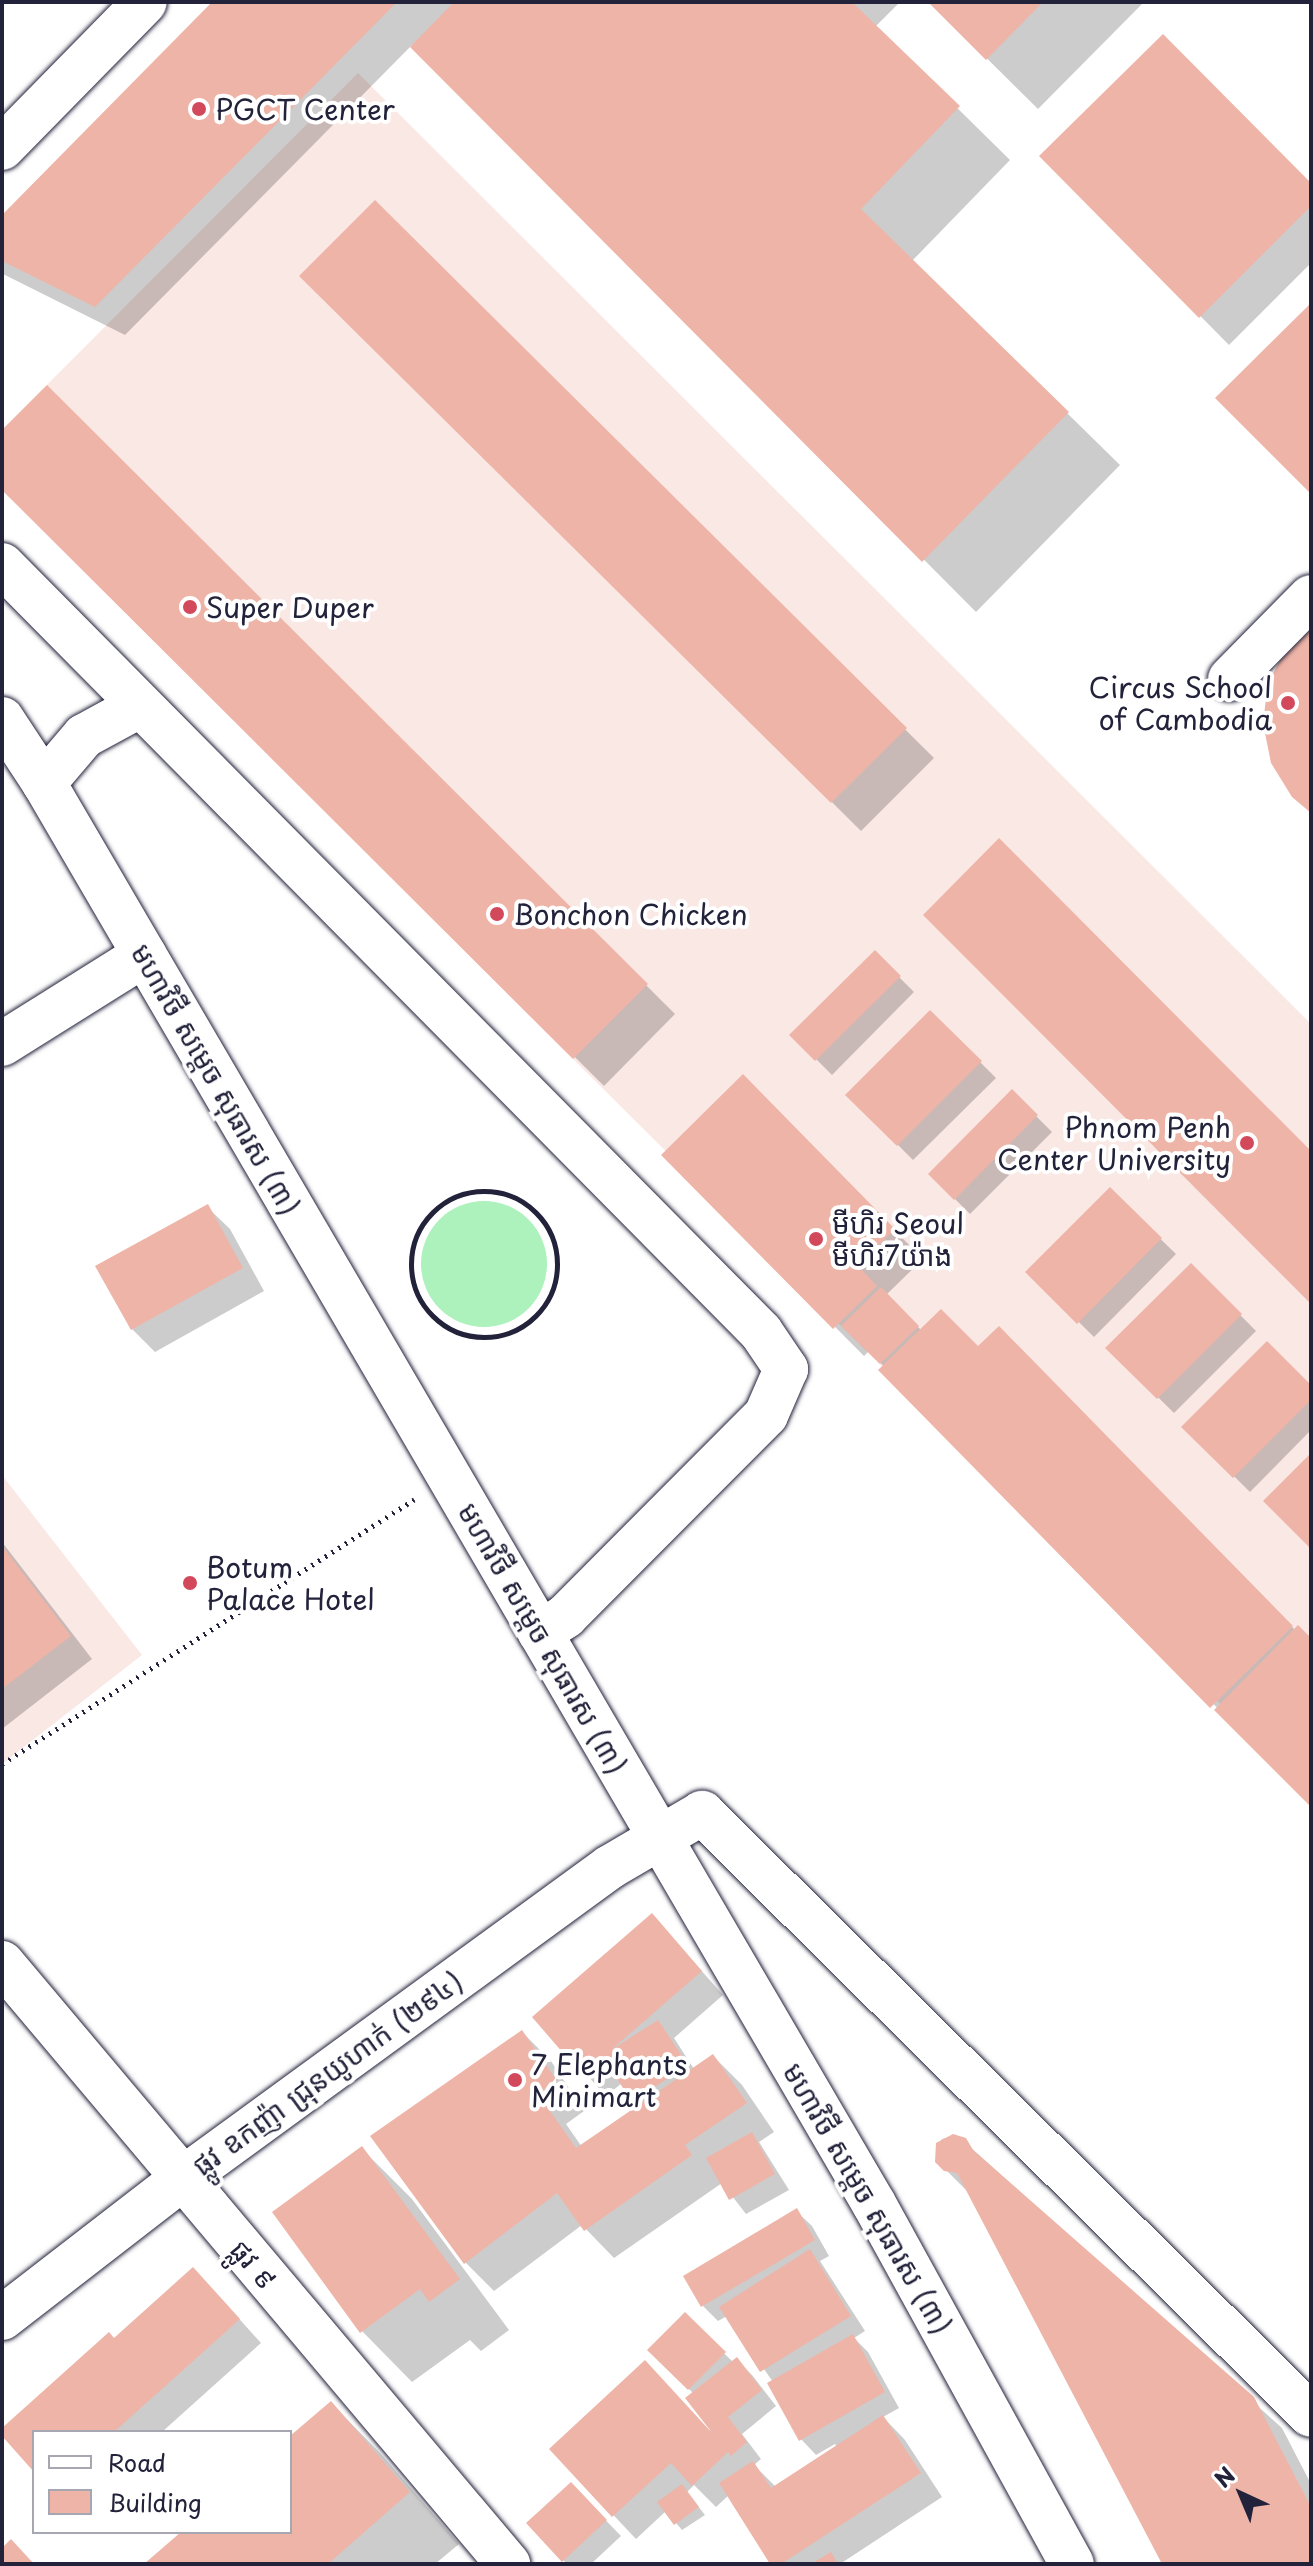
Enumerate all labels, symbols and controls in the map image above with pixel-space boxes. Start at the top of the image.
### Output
place label: PGCT Center [215,92,398,126]
marker: PGCT Center [190,100,208,118]
place label: Super Duper [206,590,378,624]
marker: Super Duper [181,598,199,616]
place label: Circus School of Cambodia [1088,670,1272,736]
marker: Circus School of Cambodia [1279,694,1297,712]
place label: Bonchon Chicken [513,897,747,931]
marker: Bonchon Chicken [488,905,506,923]
street label: មហាវិថី សម្តេច សុធារស (៣) [125,938,307,1220]
place label: Phnom Penh Center University [995,1110,1231,1176]
marker: Phnom Penh Center University [1238,1134,1256,1152]
place label: មីហិរ Seoul មីហិរ7យ៉ាង [832,1206,964,1272]
marker: មីហិរ Seoul មីហិរ7យ៉ាង [807,1230,825,1248]
street label: មហាវិថី សម្តេច សុធារស (៣) [452,1497,634,1779]
place label: Botum Palace Hotel [206,1550,375,1616]
marker: Botum Palace Hotel [181,1574,199,1592]
street label: ផ្លូវ ឧកញ៉ា ជ្រុនយូហាក់ (២៩៤) [186,1964,468,2182]
place label: 7 Elephants Minimart [531,2047,688,2113]
street label: មហាវិថី សម្តេច សុធារស (៣) [777,2057,959,2339]
marker: 7 Elephants Minimart [506,2071,524,2089]
street label: ផ្លូវ ៩ [224,2233,284,2295]
legend [32,2430,292,2534]
text: Road [108,2444,166,2480]
north arrow [1201,2454,1281,2534]
text: N [1206,2458,1242,2494]
text: Building [108,2484,202,2520]

